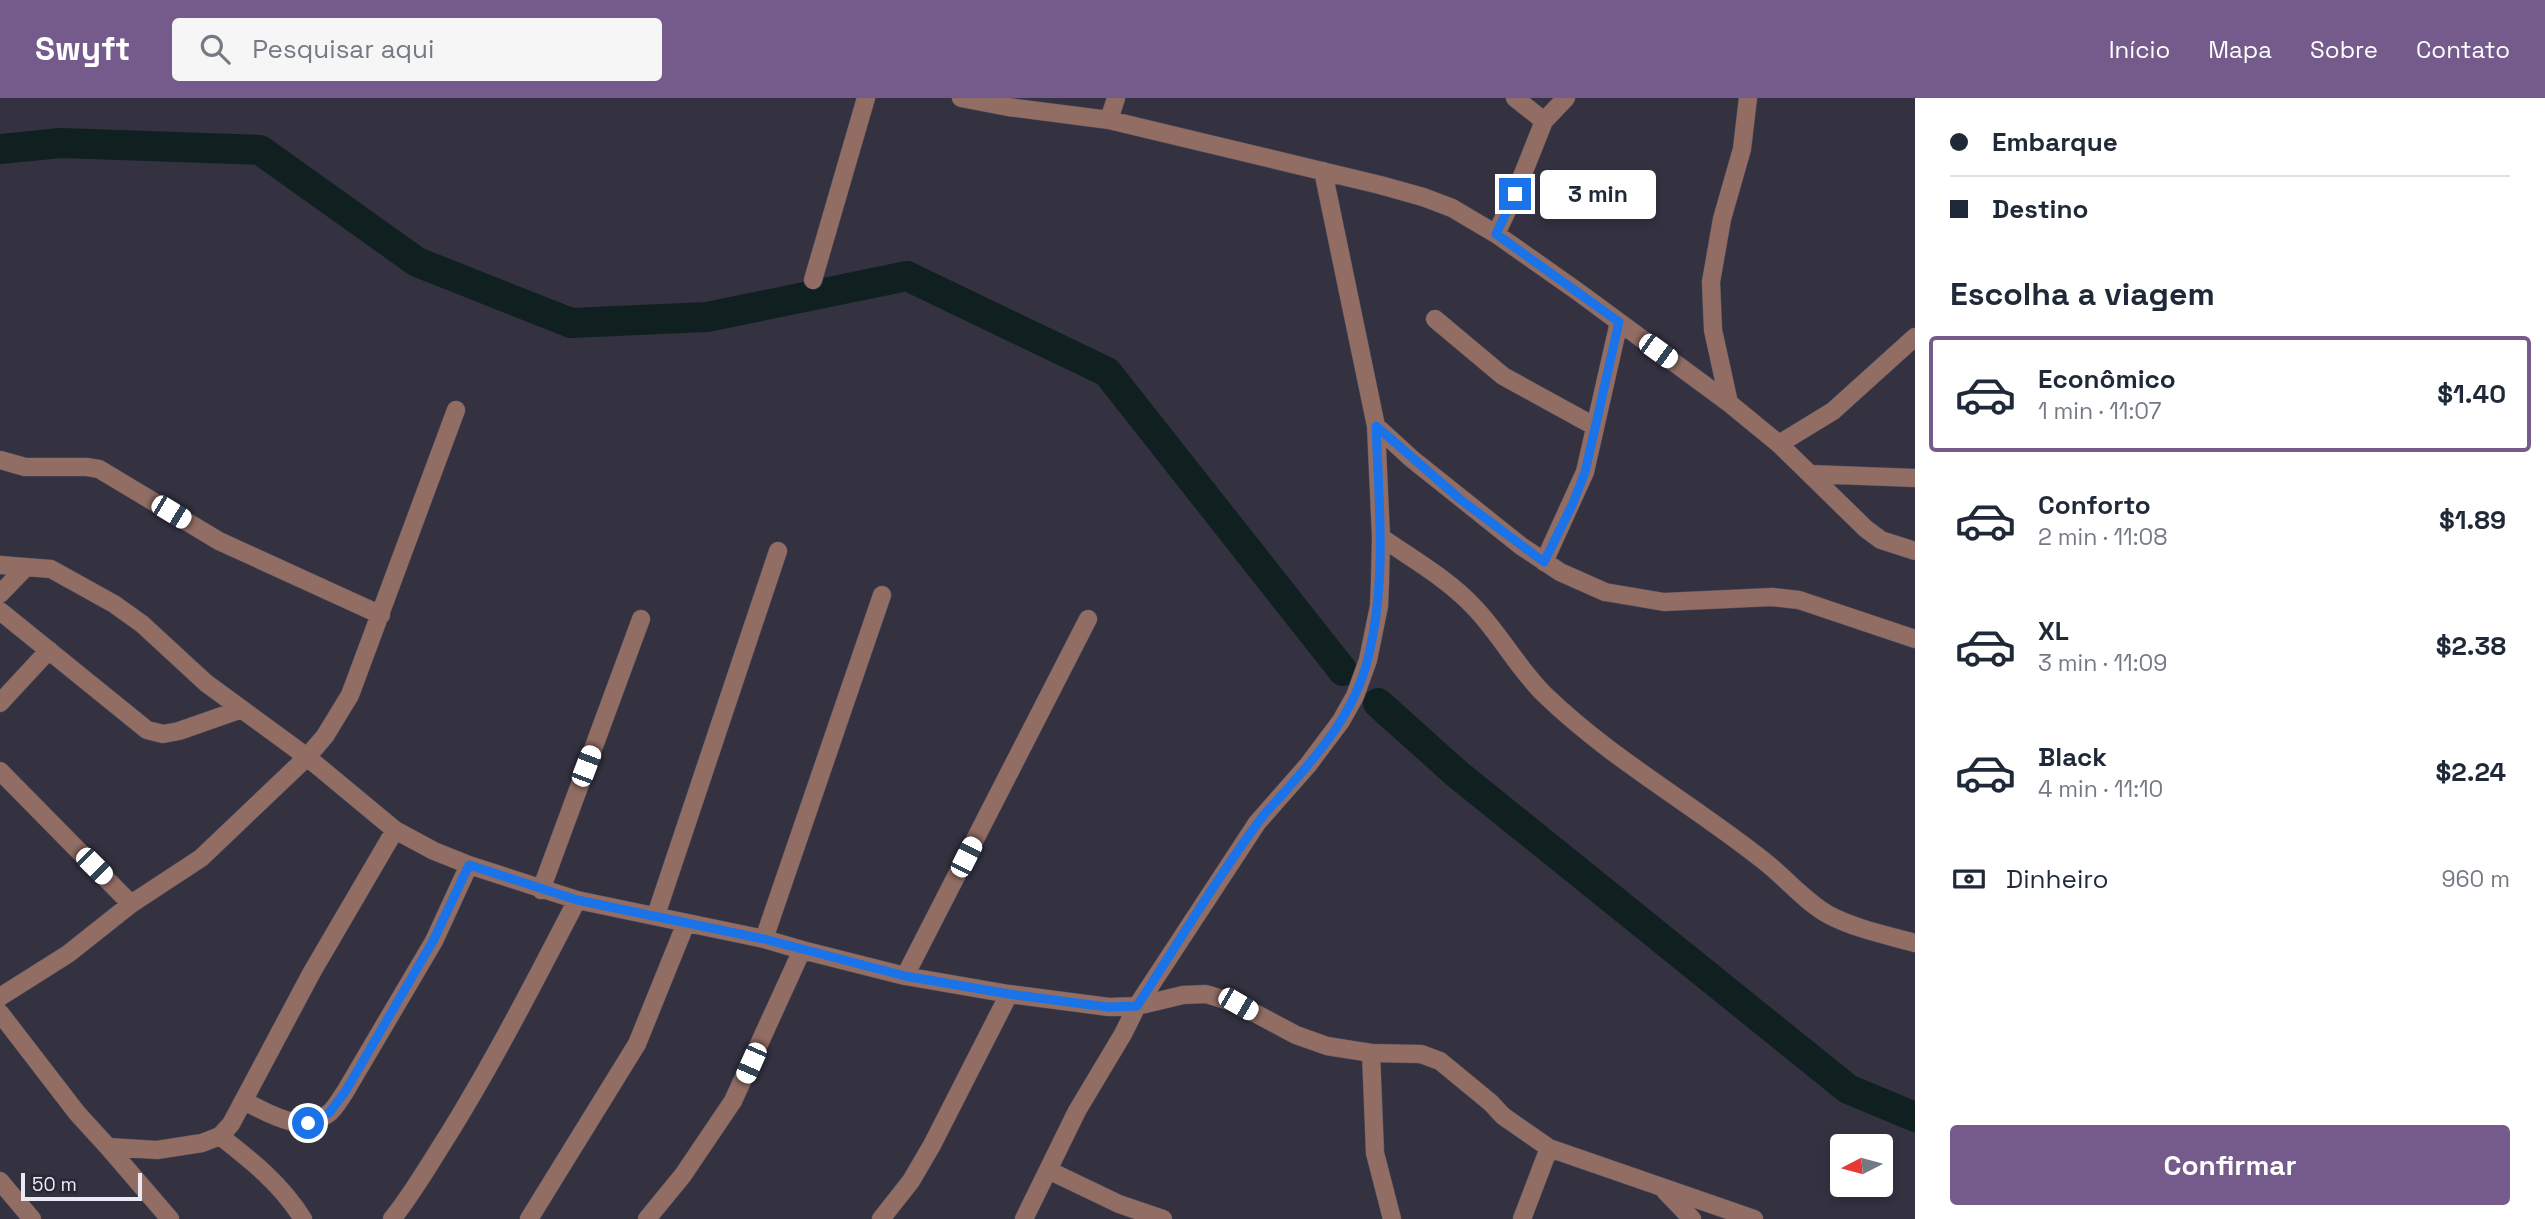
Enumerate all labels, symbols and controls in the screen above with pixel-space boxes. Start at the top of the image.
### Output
search box [172,18,662,81]
text: Swyft [35,28,130,70]
icon: search [196,30,234,68]
text: Pesquisar aqui [252,32,434,66]
text: Início [2109,34,2170,65]
text: Mapa [2208,34,2272,65]
text: Sobre [2310,34,2378,65]
text: Contato [2416,34,2510,65]
text: Embarque [1992,125,2118,159]
callout: 3 min [1540,170,1655,218]
route end [1499,178,1531,210]
text: 3 min [1568,179,1628,209]
text: Destino [1992,192,2088,226]
text: Escolha a viagem [1950,274,2215,314]
car [1635,330,1682,372]
text: Econômico [2038,362,2176,396]
icon: car [1954,363,2017,426]
text: $1.40 [2437,377,2506,411]
text: 1 min · 11:07 [2038,396,2162,426]
text: Conforto [2038,488,2151,522]
icon: car [1954,489,2017,552]
car [148,492,195,532]
text: $1.89 [2439,503,2506,537]
text: 2 min · 11:08 [2038,522,2168,552]
text: XL [2038,614,2069,648]
icon: car [1954,615,2017,678]
text: $2.38 [2436,629,2506,663]
text: 3 min · 11:09 [2038,648,2167,678]
text: Black [2038,740,2107,774]
icon: car [1954,741,2017,804]
car [569,743,604,789]
text: $2.24 [2435,755,2506,789]
text: 4 min · 11:10 [2038,774,2163,804]
car [948,834,985,880]
car [72,844,117,888]
icon: cash [1950,860,1988,898]
text: Dinheiro [2006,862,2109,896]
text: 960 m [2441,864,2510,894]
car [1215,984,1262,1024]
car [733,1040,770,1086]
route start [292,1107,324,1139]
button: Confirmar [1950,1125,2510,1205]
north arrow [1830,1134,1894,1197]
map controls [1830,1134,1893,1197]
scale bar [21,1170,142,1202]
text: 50 m [32,1172,77,1197]

